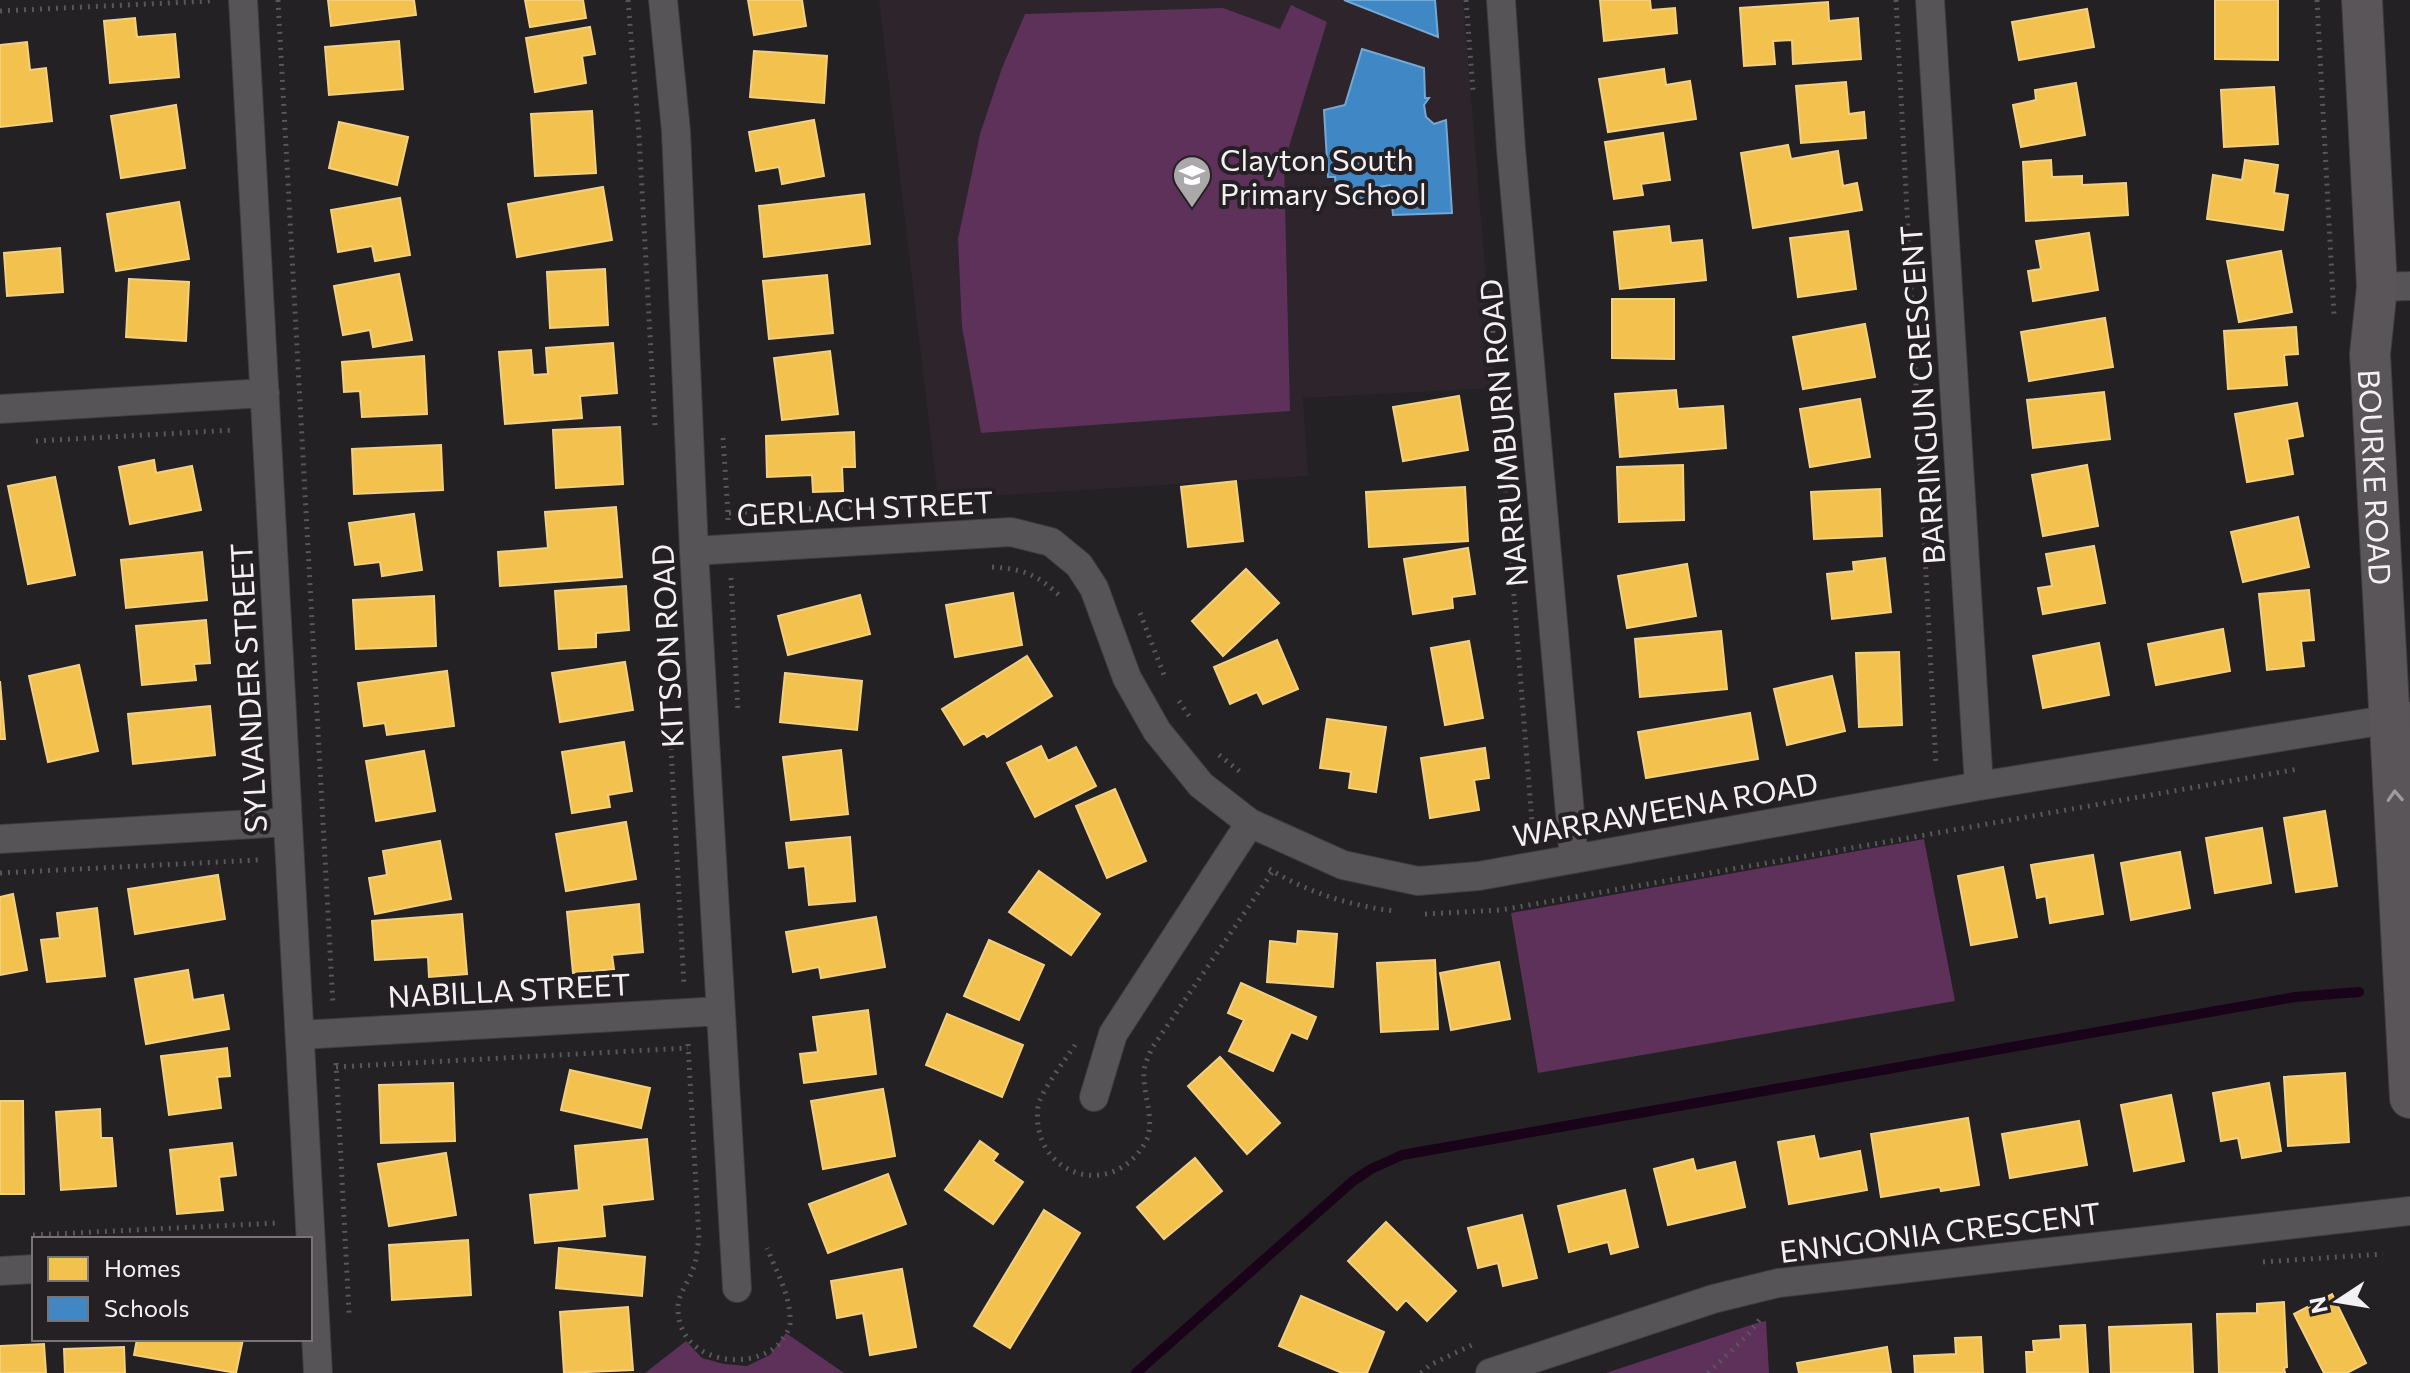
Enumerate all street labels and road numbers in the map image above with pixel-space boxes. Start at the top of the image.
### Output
street label: BARRINGUN CRESCENT [1891,224,1951,566]
street label: NARRUMBURN ROAD [1470,277,1534,589]
street label: BOURKE ROAD [2352,368,2401,586]
street label: GERLACH STREET [736,482,994,532]
street label: SYLVANDER STREET [221,542,273,834]
street label: KITSON ROAD [642,543,690,749]
street label: WARRAWEENA ROAD [1510,763,1820,853]
street label: NABILLA STREET [387,964,631,1014]
street label: ENNGONIA CRESCENT [1777,1193,2103,1269]

